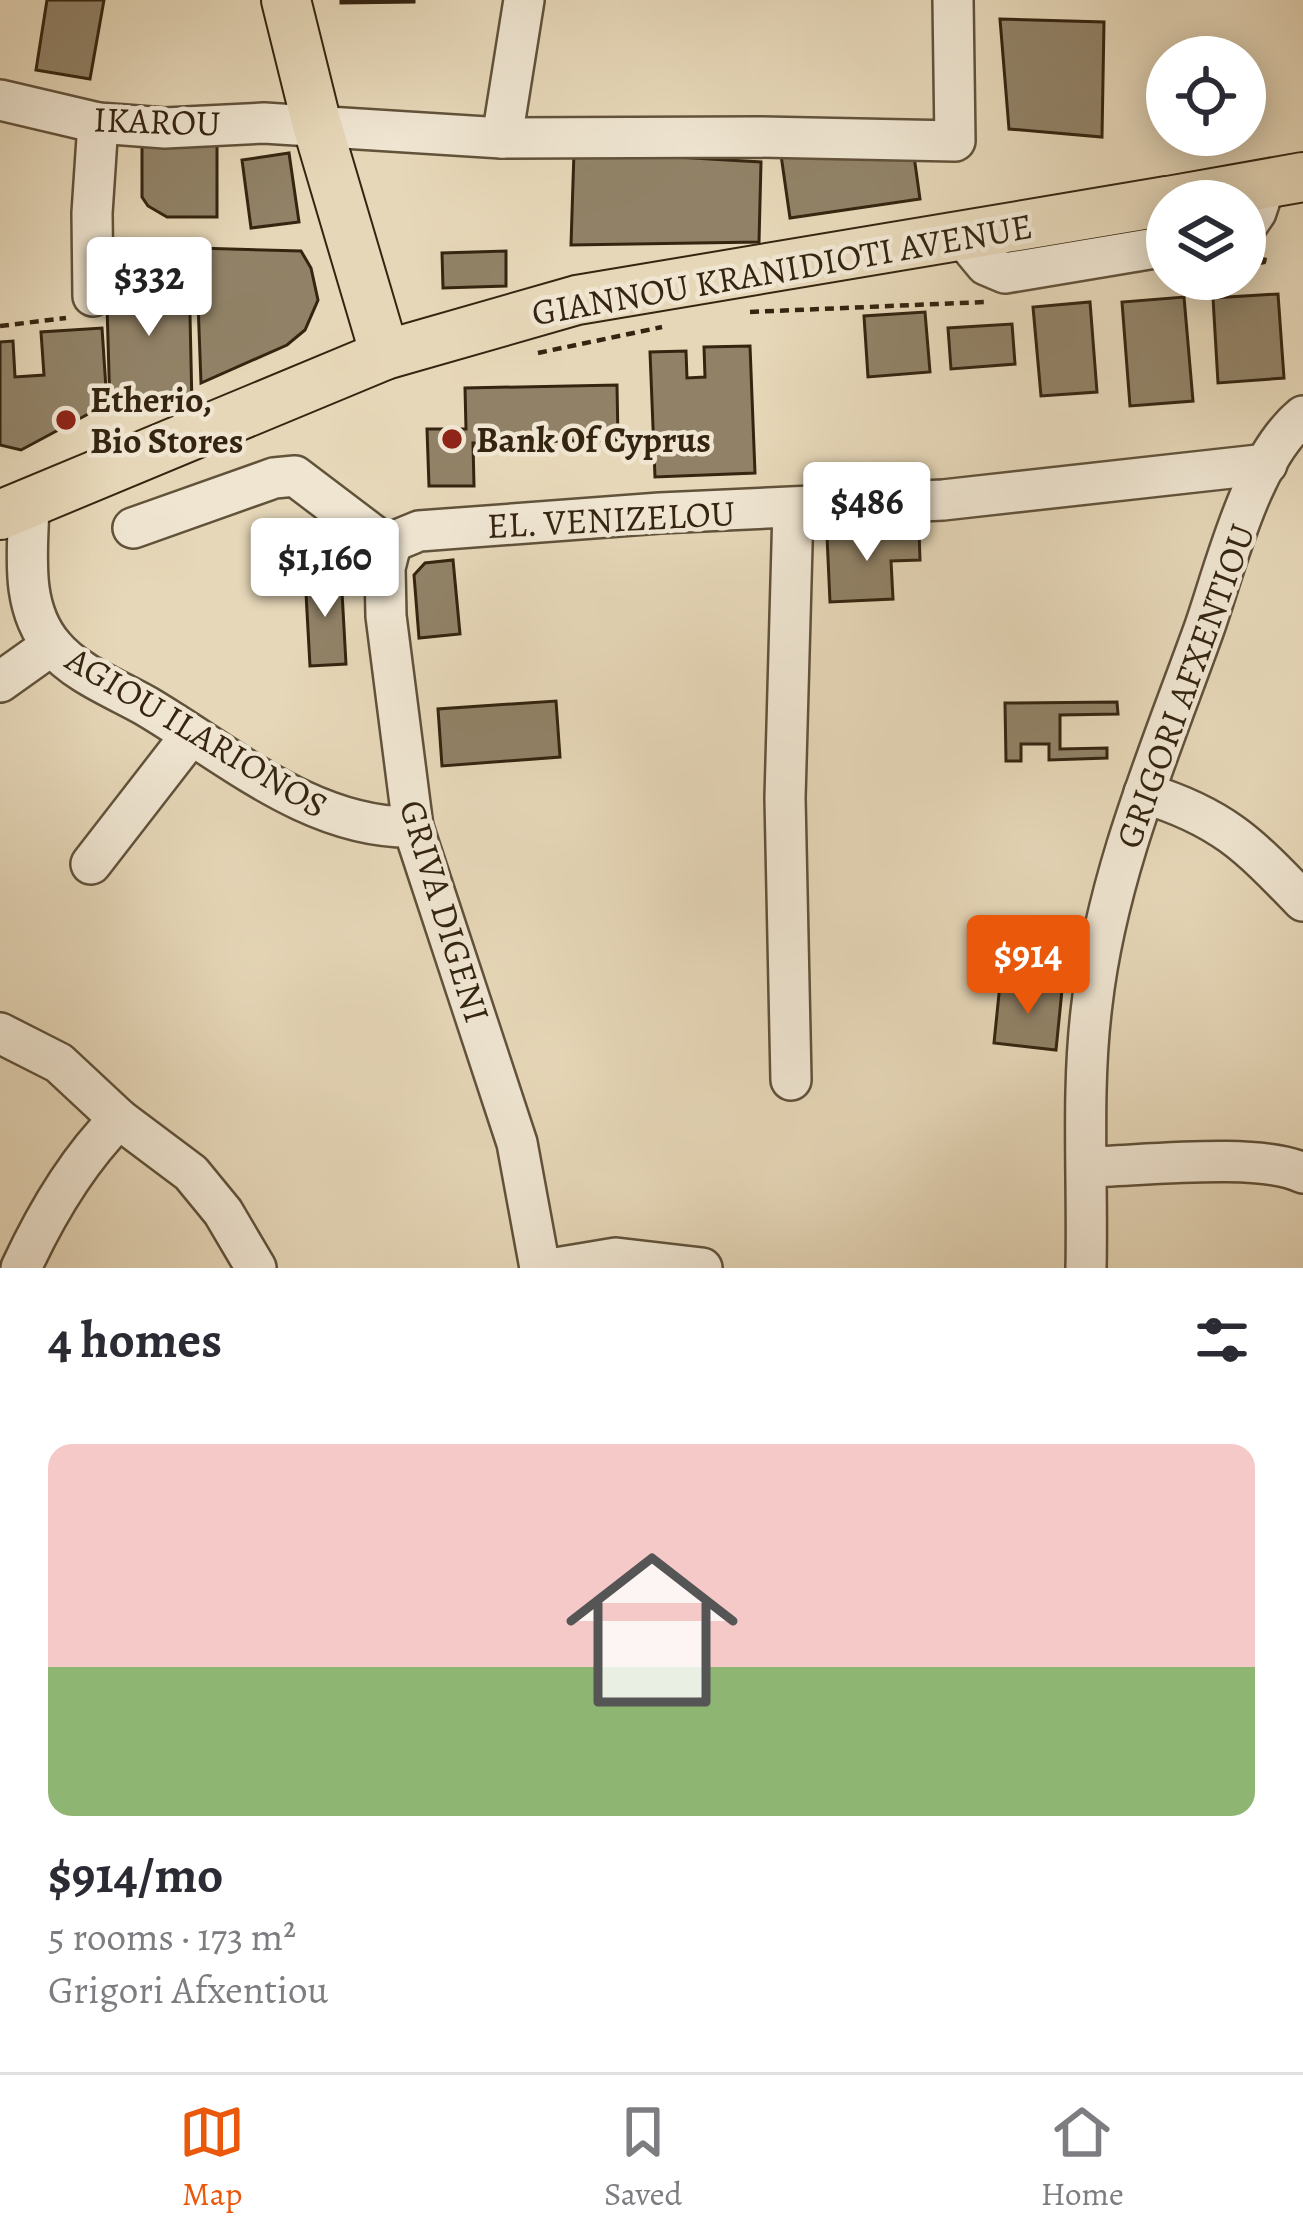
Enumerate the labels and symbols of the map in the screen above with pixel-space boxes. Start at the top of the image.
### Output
street label: IKAROU [93,94,221,148]
street label: GIANNOU KRANIDIOTI AVENUE [528,201,1036,337]
pin: $332 [78,237,220,339]
place label: Etherio, Bio Stores [90,375,243,465]
marker: Etherio, Bio Stores [53,407,79,433]
place label: Bank Of Cyprus [476,415,711,464]
marker: Bank Of Cyprus [439,426,465,452]
pin: $486 [796,462,938,564]
street label: EL. VENIZELOU [486,488,736,550]
street label: GRIGORI AFXENTIOU [1104,517,1266,855]
pin: $1,160 [227,518,423,620]
street label: AGIOU ILARIONOS [56,634,337,830]
street label: GRIVA DIGENI [388,794,502,1028]
pin: $914 [957,915,1099,1017]

